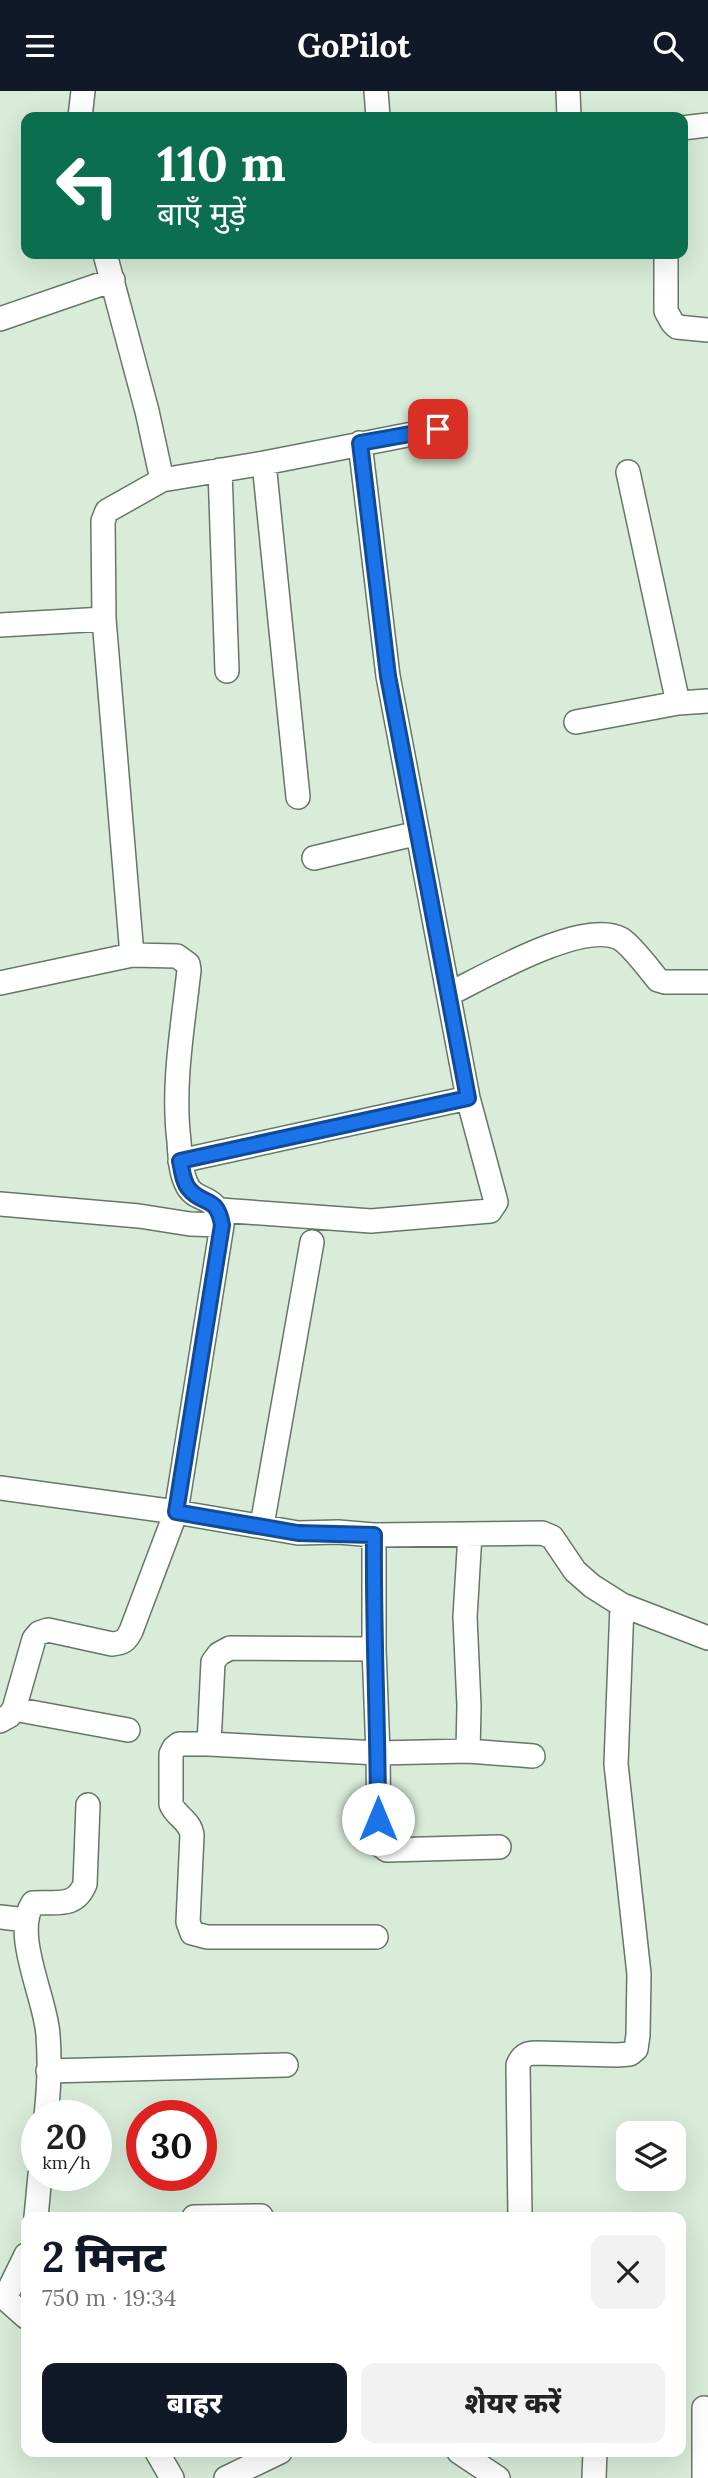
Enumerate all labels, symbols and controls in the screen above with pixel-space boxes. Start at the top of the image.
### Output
text: GoPilot [297,25,411,66]
icon: menu [21,27,59,65]
icon: search [649,27,687,65]
text: 110 m [157,132,286,194]
icon: left [42,140,133,231]
text: बाएँ मुड़ें [157,193,246,234]
pin [408,399,468,459]
icon: arrive [419,410,457,448]
position arrow [341,1782,415,1856]
speed limit sign: 30 [126,2100,217,2191]
text: 20 [46,2114,87,2159]
map controls [616,2121,686,2191]
button: layers [616,2121,686,2191]
text: km/h [42,2151,91,2174]
text: 2 मिनट [42,2230,166,2284]
button: close [591,2235,665,2309]
text: 750 m · 19:34 [42,2283,177,2312]
button: बाहर [42,2363,347,2443]
button: शेयर करें [361,2363,665,2443]

